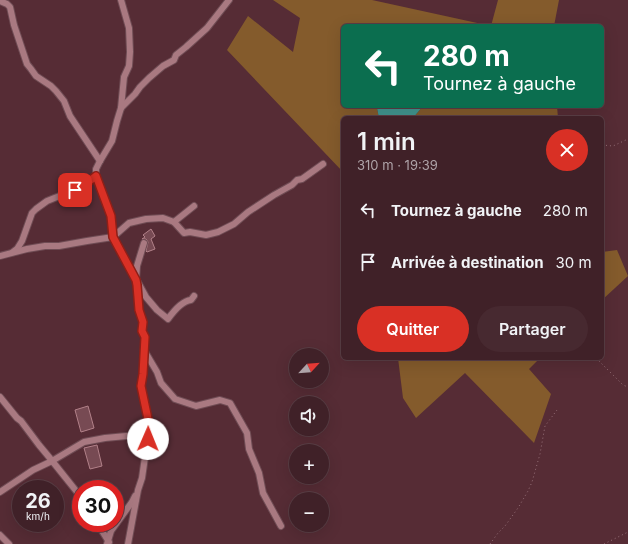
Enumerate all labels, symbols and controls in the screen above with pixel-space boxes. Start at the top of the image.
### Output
text: 280 m [423,39,510,73]
icon: left [357,40,409,92]
text: Tournez à gauche [423,73,576,94]
text: 1 min [357,127,416,156]
button: close [546,129,588,171]
text: 310 m · 19:39 [357,157,438,173]
pin [58,173,92,207]
icon: arrive [64,179,86,201]
icon: left [357,199,379,221]
text: Tournez à gauche [391,201,522,220]
text: 280 m [543,201,588,220]
icon: arrive [357,251,379,273]
text: Arrivée à destination [391,253,544,272]
text: 30 m [556,253,592,272]
button: Quitter [357,306,469,352]
button: Partager [477,306,588,352]
north arrow [289,348,329,388]
map controls [289,348,329,532]
button: sound [289,396,329,436]
position arrow [127,418,169,460]
button: + [289,444,329,484]
speed limit sign: 30 [72,480,124,532]
text: 26 [25,489,51,513]
button: − [289,492,329,532]
text: km/h [26,510,50,522]

